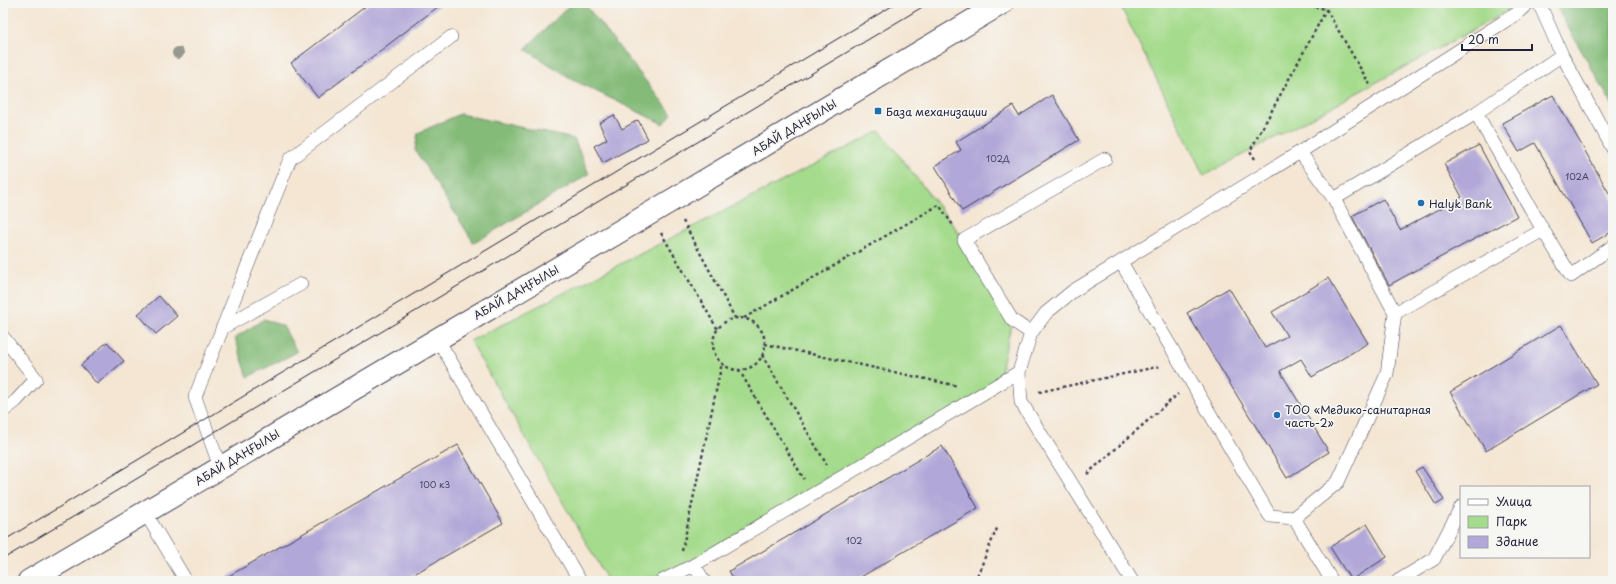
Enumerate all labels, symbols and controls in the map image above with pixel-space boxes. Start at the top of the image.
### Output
scale bar [1462,26,1532,52]
text: 20 m [1468,30,1499,48]
street label: АБАЙ ДАҢҒЫЛЫ [748,95,840,159]
place label: База механизации [886,103,988,120]
marker: База механизации [873,106,883,116]
house number: 102Д [986,151,1010,165]
house number: 102А [1565,169,1589,183]
place label: Halyk Bank [1429,195,1492,212]
marker: Halyk Bank [1416,198,1426,208]
street label: АБАЙ ДАҢҒЫЛЫ [470,261,562,323]
place label: ТОО «Медико-санитарная часть-2» [1285,401,1431,431]
marker: ТОО «Медико-санитарная часть-2» [1272,410,1282,420]
street label: АБАЙ ДАҢҒЫЛЫ [191,425,283,489]
house number: 100 к3 [420,477,450,491]
legend [1460,486,1590,558]
text: Улица [1496,492,1532,510]
text: Парк [1496,512,1528,530]
text: Здание [1496,532,1538,550]
house number: 102 [846,533,862,547]

